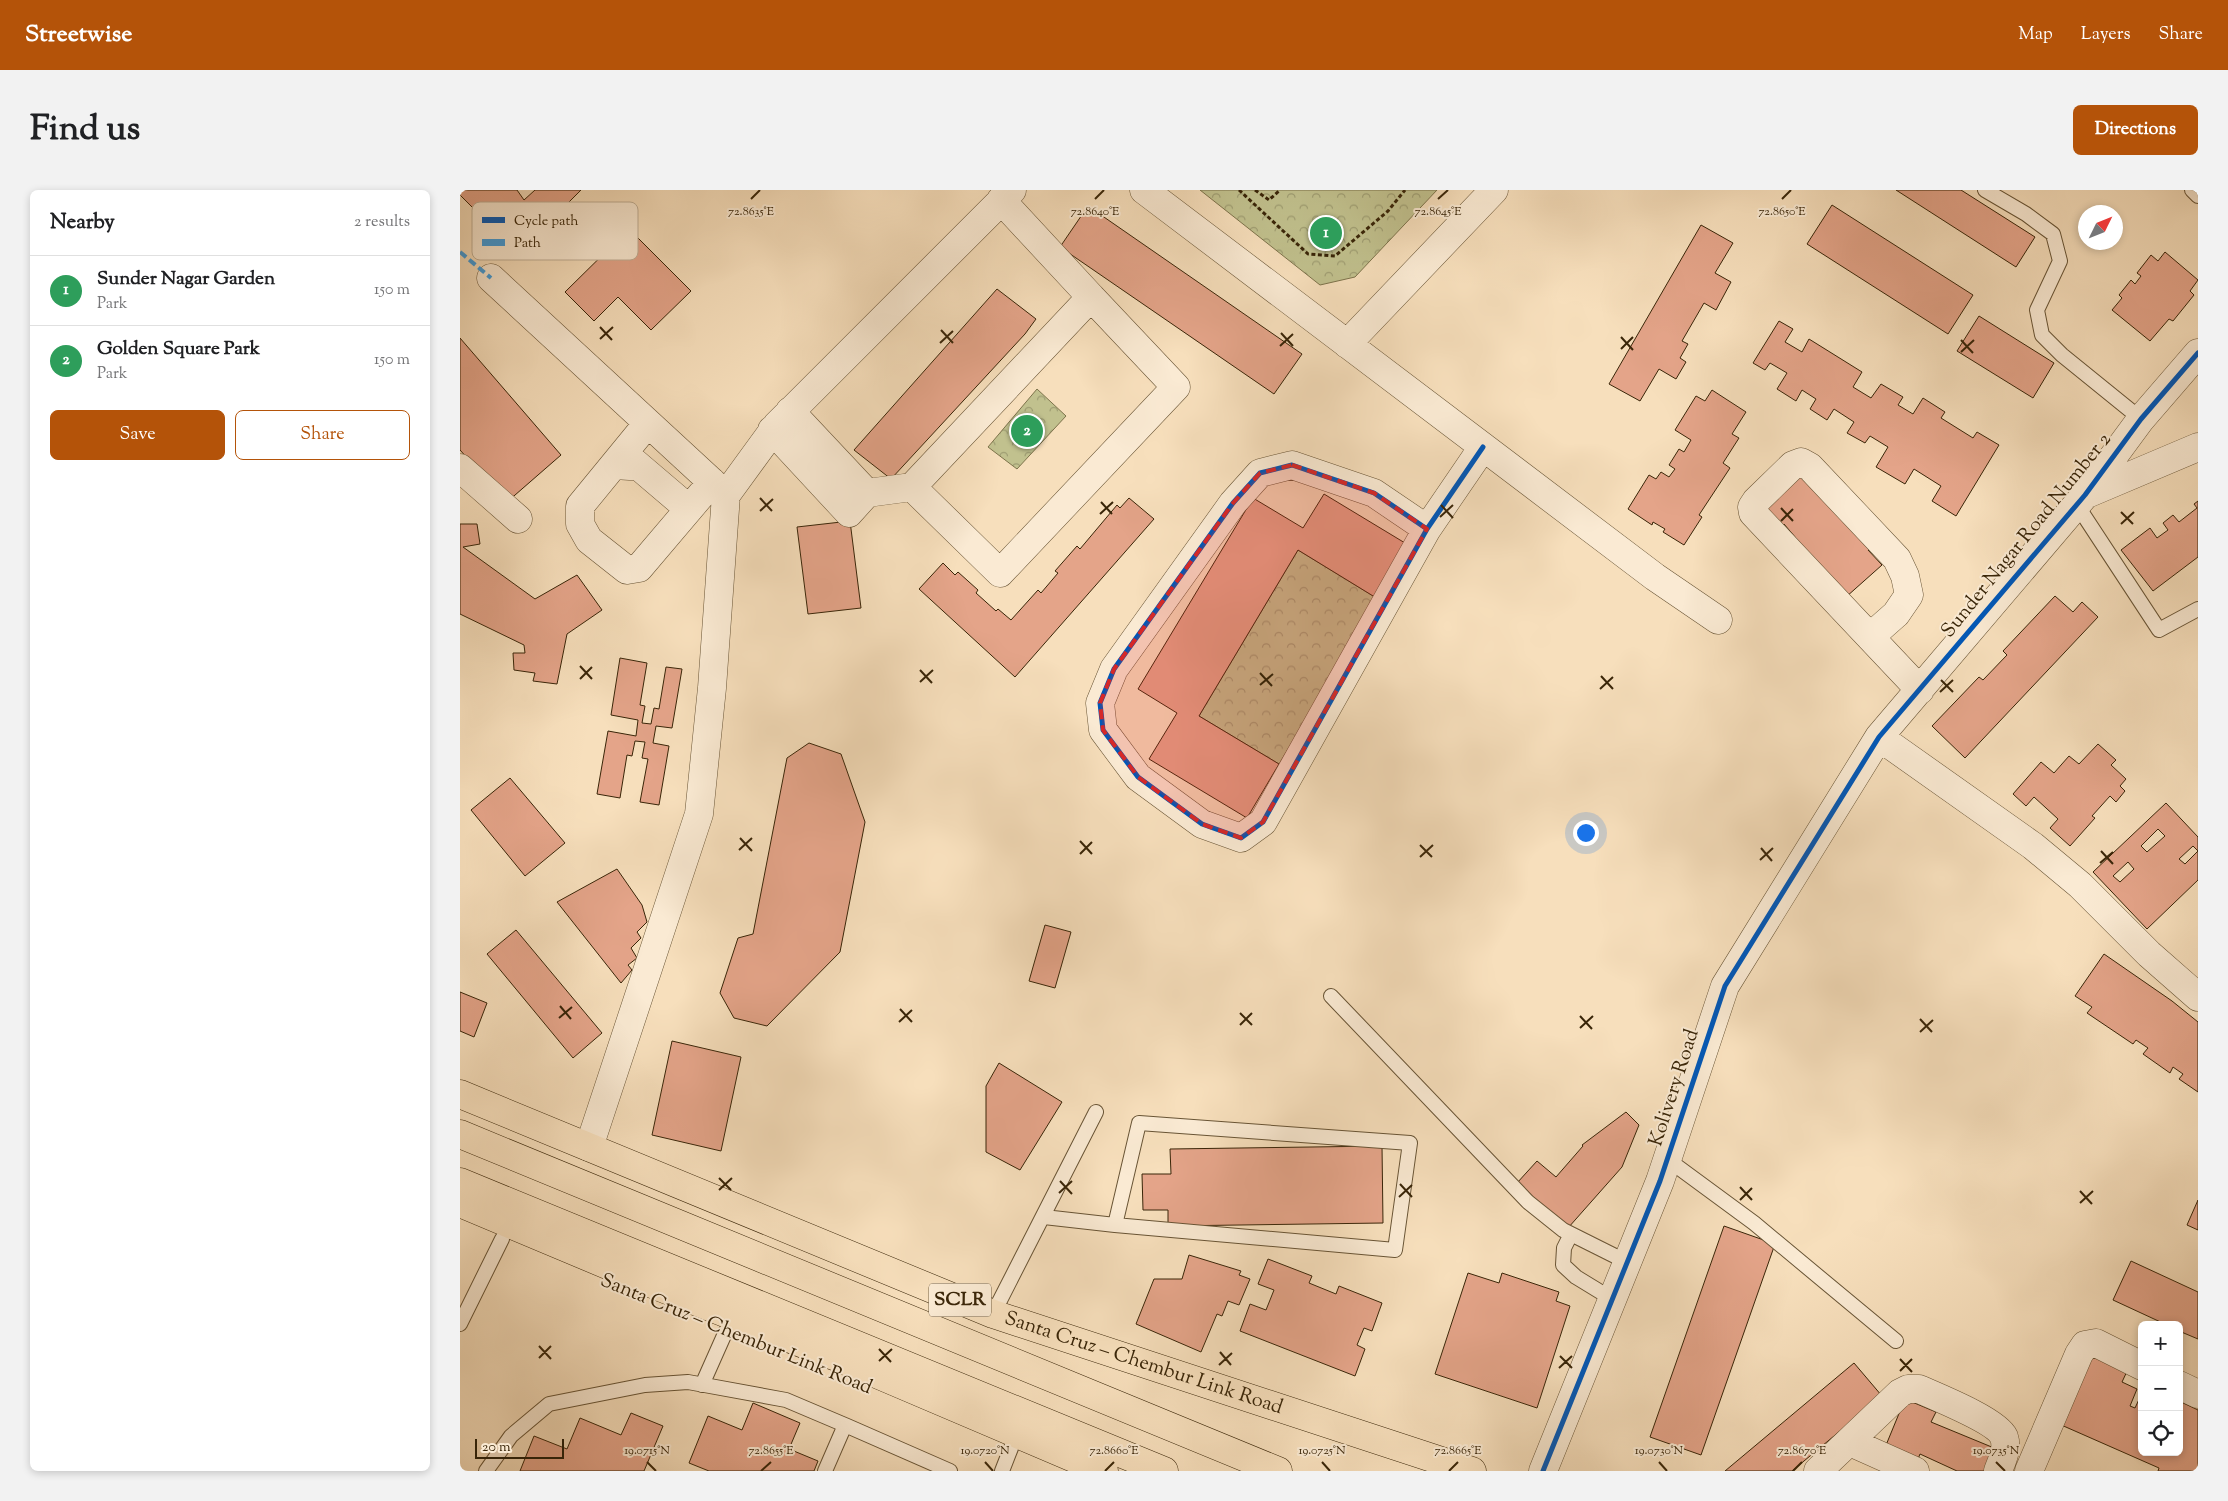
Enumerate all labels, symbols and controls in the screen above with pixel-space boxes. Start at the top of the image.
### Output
text: Streetwise [25,18,132,52]
text: Map [2018,22,2053,48]
text: Layers [2081,22,2131,48]
text: Share [2159,22,2203,48]
text: Find us [30,105,140,156]
button: Directions [2073,105,2198,155]
legend [472,202,638,260]
text: 72.8635°E [728,203,775,221]
text: 72.8640°E [1071,203,1120,221]
text: 72.8645°E [1415,203,1462,221]
text: 72.8650°E [1758,203,1806,221]
north arrow [2078,205,2123,250]
text: Nearby [50,208,115,238]
text: 2 results [354,211,410,234]
text: Cycle path [514,212,578,232]
pin: 1 [1310,214,1342,252]
text: Path [514,234,541,254]
text: Sunder Nagar Garden [97,266,275,293]
text: 1 [63,279,69,302]
text: 150 m [374,279,410,302]
text: Park [97,293,128,316]
text: Golden Square Park [97,336,260,363]
text: 2 [62,349,70,372]
text: 150 m [374,349,410,372]
text: Park [97,363,128,386]
button: Save [50,410,225,460]
button: Share [235,410,410,460]
pin: 2 [1011,412,1043,450]
street label: Sunder Nagar Road Number 2 [1935,427,2119,645]
your location [1573,820,1599,846]
street label: Kolivery Road [1642,1026,1708,1150]
street label: Santa Cruz – Chembur Link Road [596,1267,876,1403]
road number: SCLR [929,1284,991,1316]
street label: Santa Cruz – Chembur Link Road [1001,1304,1286,1422]
map controls [2138,1321,2183,1456]
button: + [2138,1321,2183,1366]
button: − [2138,1366,2183,1411]
button: locate [2138,1411,2183,1456]
scale bar [475,1436,564,1459]
text: 20 m [482,1438,511,1458]
text: 19.0715°N [624,1442,670,1460]
text: 72.8655°E [748,1442,794,1460]
text: 19.0720°N [960,1442,1010,1460]
text: 72.8660°E [1090,1442,1139,1460]
text: 19.0725°N [1298,1442,1346,1460]
text: 72.8665°E [1435,1442,1482,1460]
text: 19.0730°N [1635,1442,1684,1460]
text: 72.8670°E [1778,1442,1827,1460]
text: 19.0735°N [1973,1442,2020,1460]

